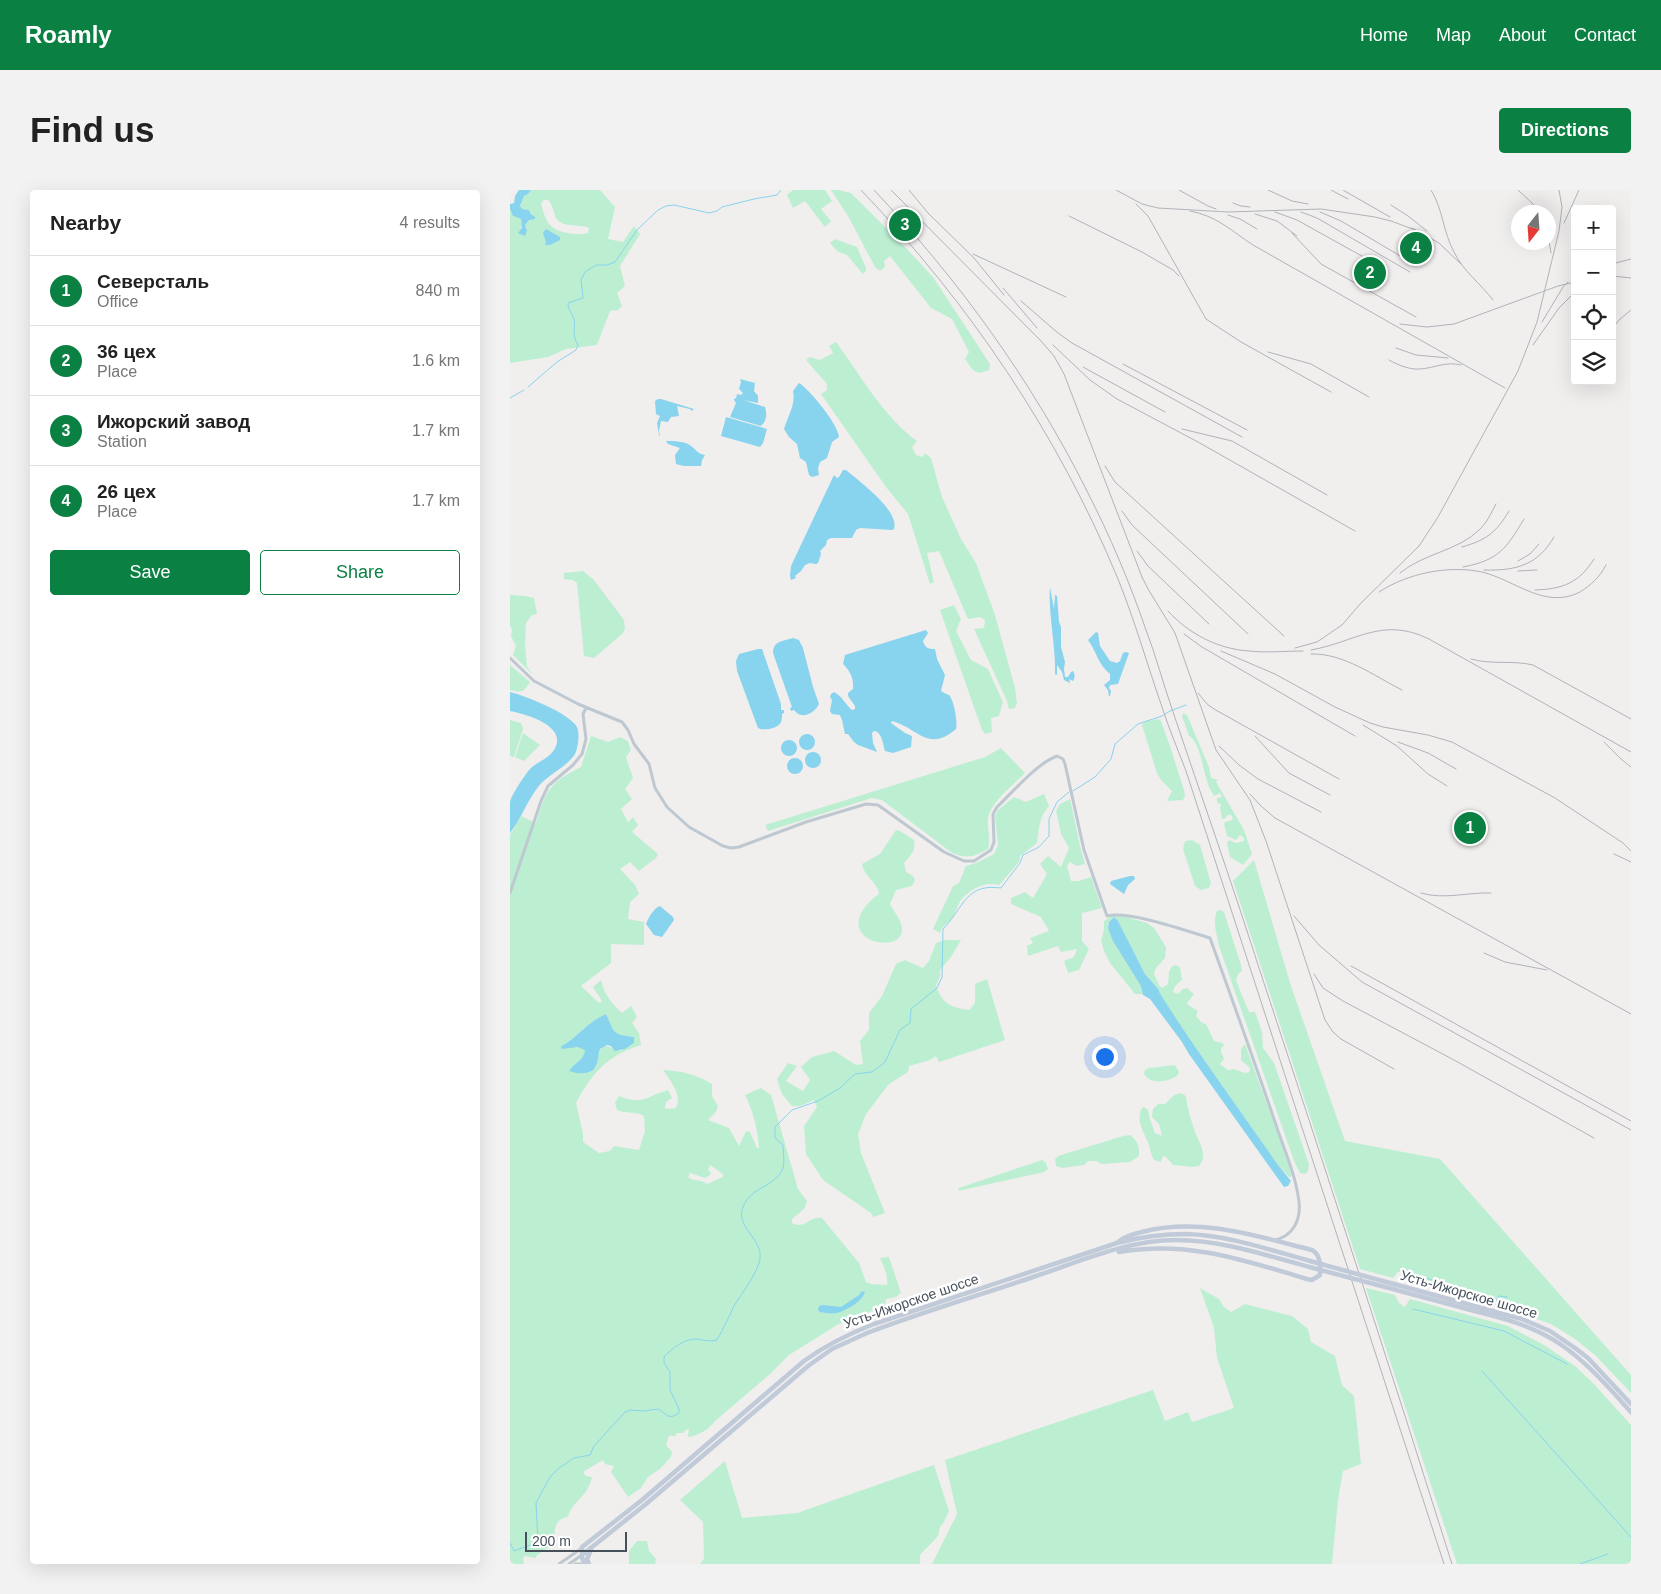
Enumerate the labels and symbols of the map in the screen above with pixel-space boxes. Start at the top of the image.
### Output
north arrow [1511,205,1556,250]
pin: 3 [889,206,921,244]
pin: 4 [1400,229,1432,267]
pin: 2 [1354,254,1386,292]
pin: 1 [1454,809,1486,847]
your location [1092,1044,1118,1070]
street label: Усть-Ижорское шоссе [1399,1267,1540,1321]
street label: Усть-Ижорское шоссе [841,1270,981,1332]
scale bar [525,1529,628,1552]

